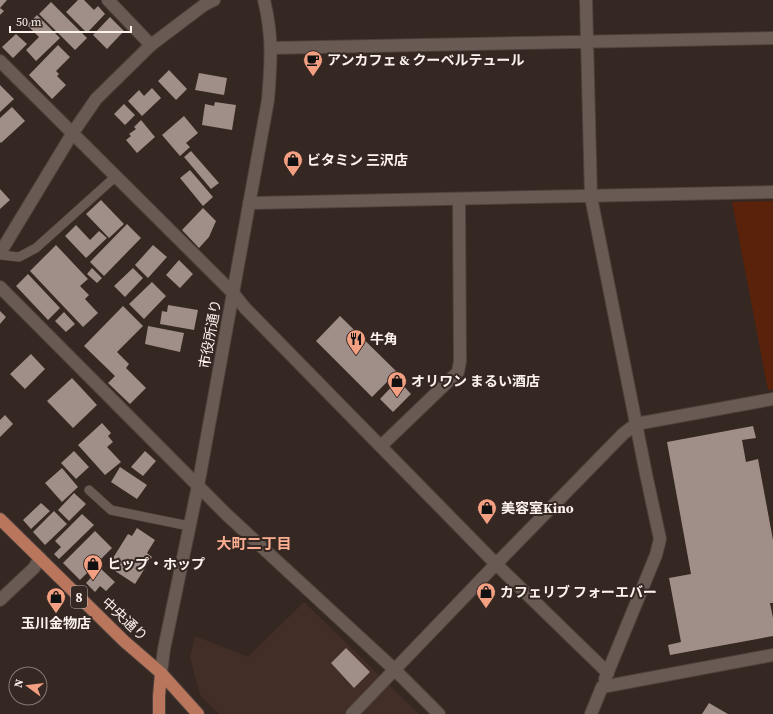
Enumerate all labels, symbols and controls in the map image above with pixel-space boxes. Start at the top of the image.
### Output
scale bar [10,8,131,34]
text: 50 m [16,14,42,30]
cafe icon: アンカフェ & クーベルテュール [302,49,324,77]
place label: アンカフェ & クーベルテュール [327,50,525,70]
shop icon: ビタミン 三沢店 [282,149,304,177]
place label: ビタミン 三沢店 [307,150,408,170]
street label: 市役所通り [194,298,226,370]
restaurant icon: 牛角 [345,328,367,356]
place label: 牛角 [370,329,398,349]
shop icon: オリワン まるい酒店 [386,370,408,398]
place label: オリワン まるい酒店 [411,371,540,391]
shop icon: 美容室Kino [476,497,498,525]
place label: 美容室Kino [501,498,574,518]
district label: 大町二丁目 [216,533,292,554]
shop icon: ヒップ・ホップ [82,553,104,581]
place label: ヒップ・ホップ [107,554,205,574]
shop icon: カフェリブ フォーエバー [475,581,497,609]
place label: カフェリブ フォーエバー [500,582,657,602]
shop icon: 玉川金物店 [45,586,67,614]
road number: 8 [71,586,87,608]
street label: 中央通り [98,593,152,645]
place label: 玉川金物店 [21,613,91,633]
north arrow [8,666,48,706]
text: N [11,678,27,689]

